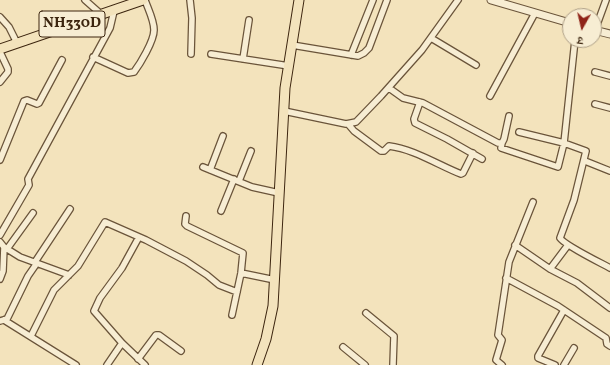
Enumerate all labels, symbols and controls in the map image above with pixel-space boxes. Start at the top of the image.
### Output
north arrow [562,8,602,48]
road number: NH330D [39,11,105,37]
text: उ [577,32,584,47]

